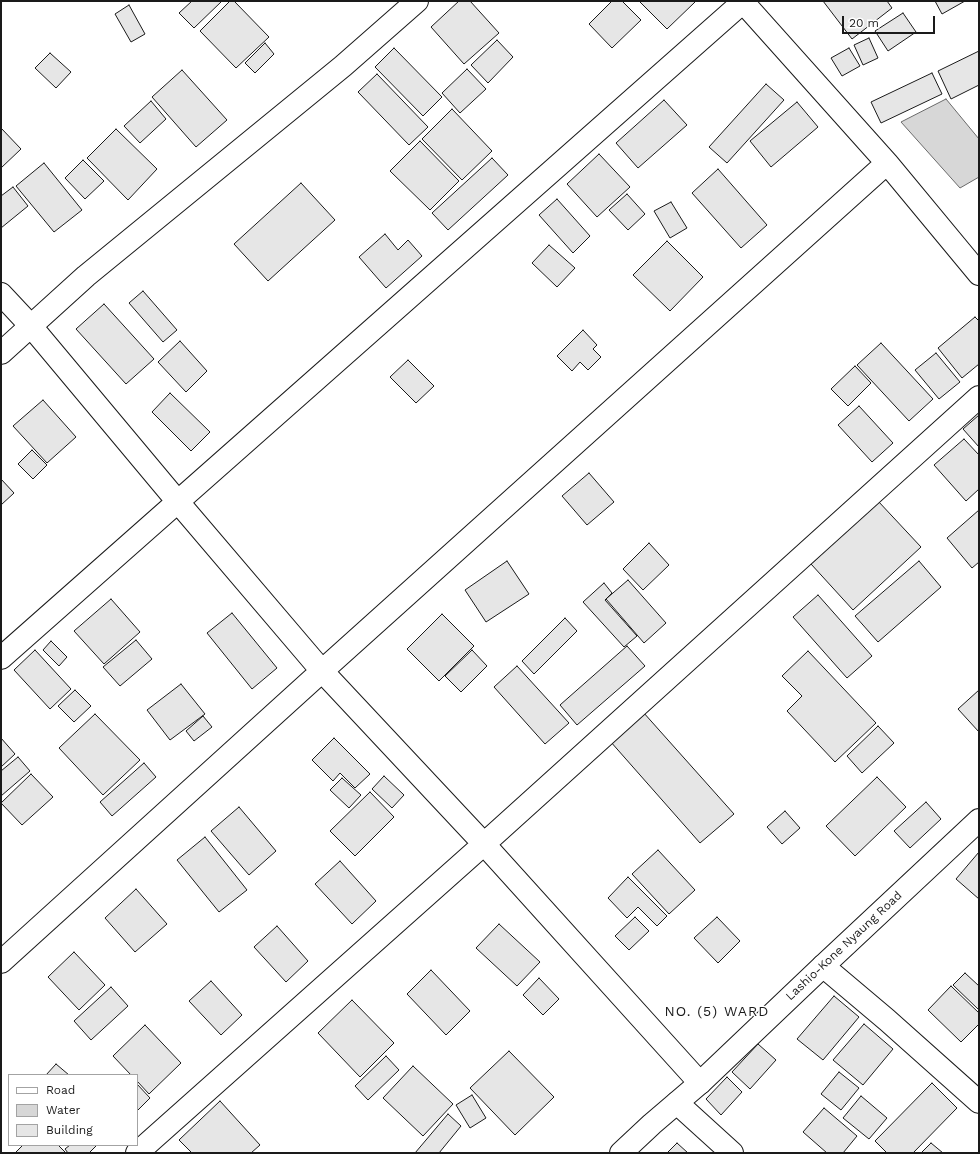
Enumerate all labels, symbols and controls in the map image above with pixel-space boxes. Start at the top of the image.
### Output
scale bar [844,8,937,34]
text: 20 m [849,16,879,30]
street label: Lashio-Kone Nyaung Road [783,888,905,1004]
district label: NO. (5) WARD [665,1004,769,1020]
legend [8,1074,138,1146]
text: Road [46,1083,75,1097]
text: Water [46,1103,80,1117]
text: Building [46,1123,93,1137]

